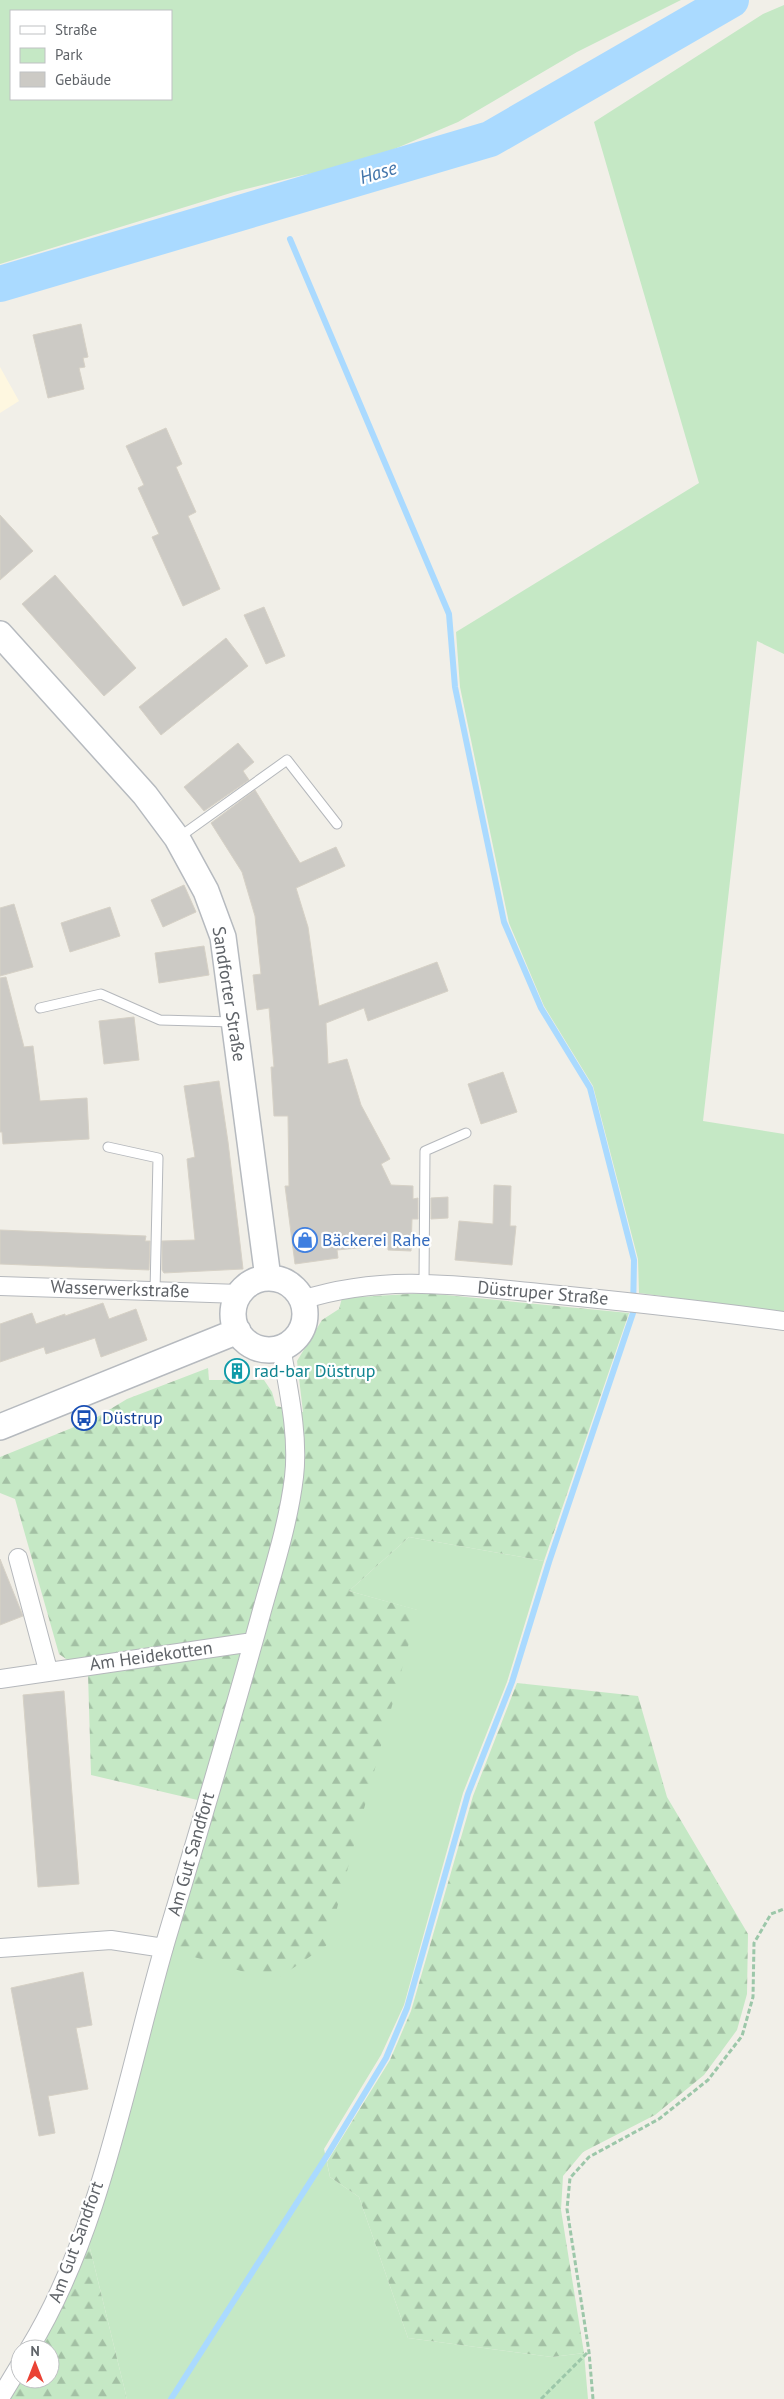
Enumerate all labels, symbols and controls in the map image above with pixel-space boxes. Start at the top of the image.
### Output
legend [10,10,172,100]
text: Straße [55,20,97,39]
text: Park [55,45,83,64]
text: Gebäude [55,70,111,89]
water label: Hase [356,155,400,189]
street label: Sandforter Straße [207,925,252,1063]
shop icon: Bäckerei Rahe [292,1227,318,1253]
place label: Bäckerei Rahe [322,1228,430,1251]
street label: Wasserwerkstraße [50,1275,190,1302]
street label: Düstruper Straße [477,1275,609,1310]
building icon: rad-bar Düstrup [224,1358,250,1384]
place label: rad-bar Düstrup [254,1359,376,1382]
bus stop icon: Düstrup [71,1405,97,1431]
place label: Düstrup [102,1406,163,1429]
street label: Am Heidekotten [88,1635,214,1676]
street label: Am Gut Sandfort [162,1789,219,1918]
street label: Am Gut Sandfort [43,2178,108,2306]
north arrow [10,2339,60,2389]
text: N [30,2342,40,2360]

